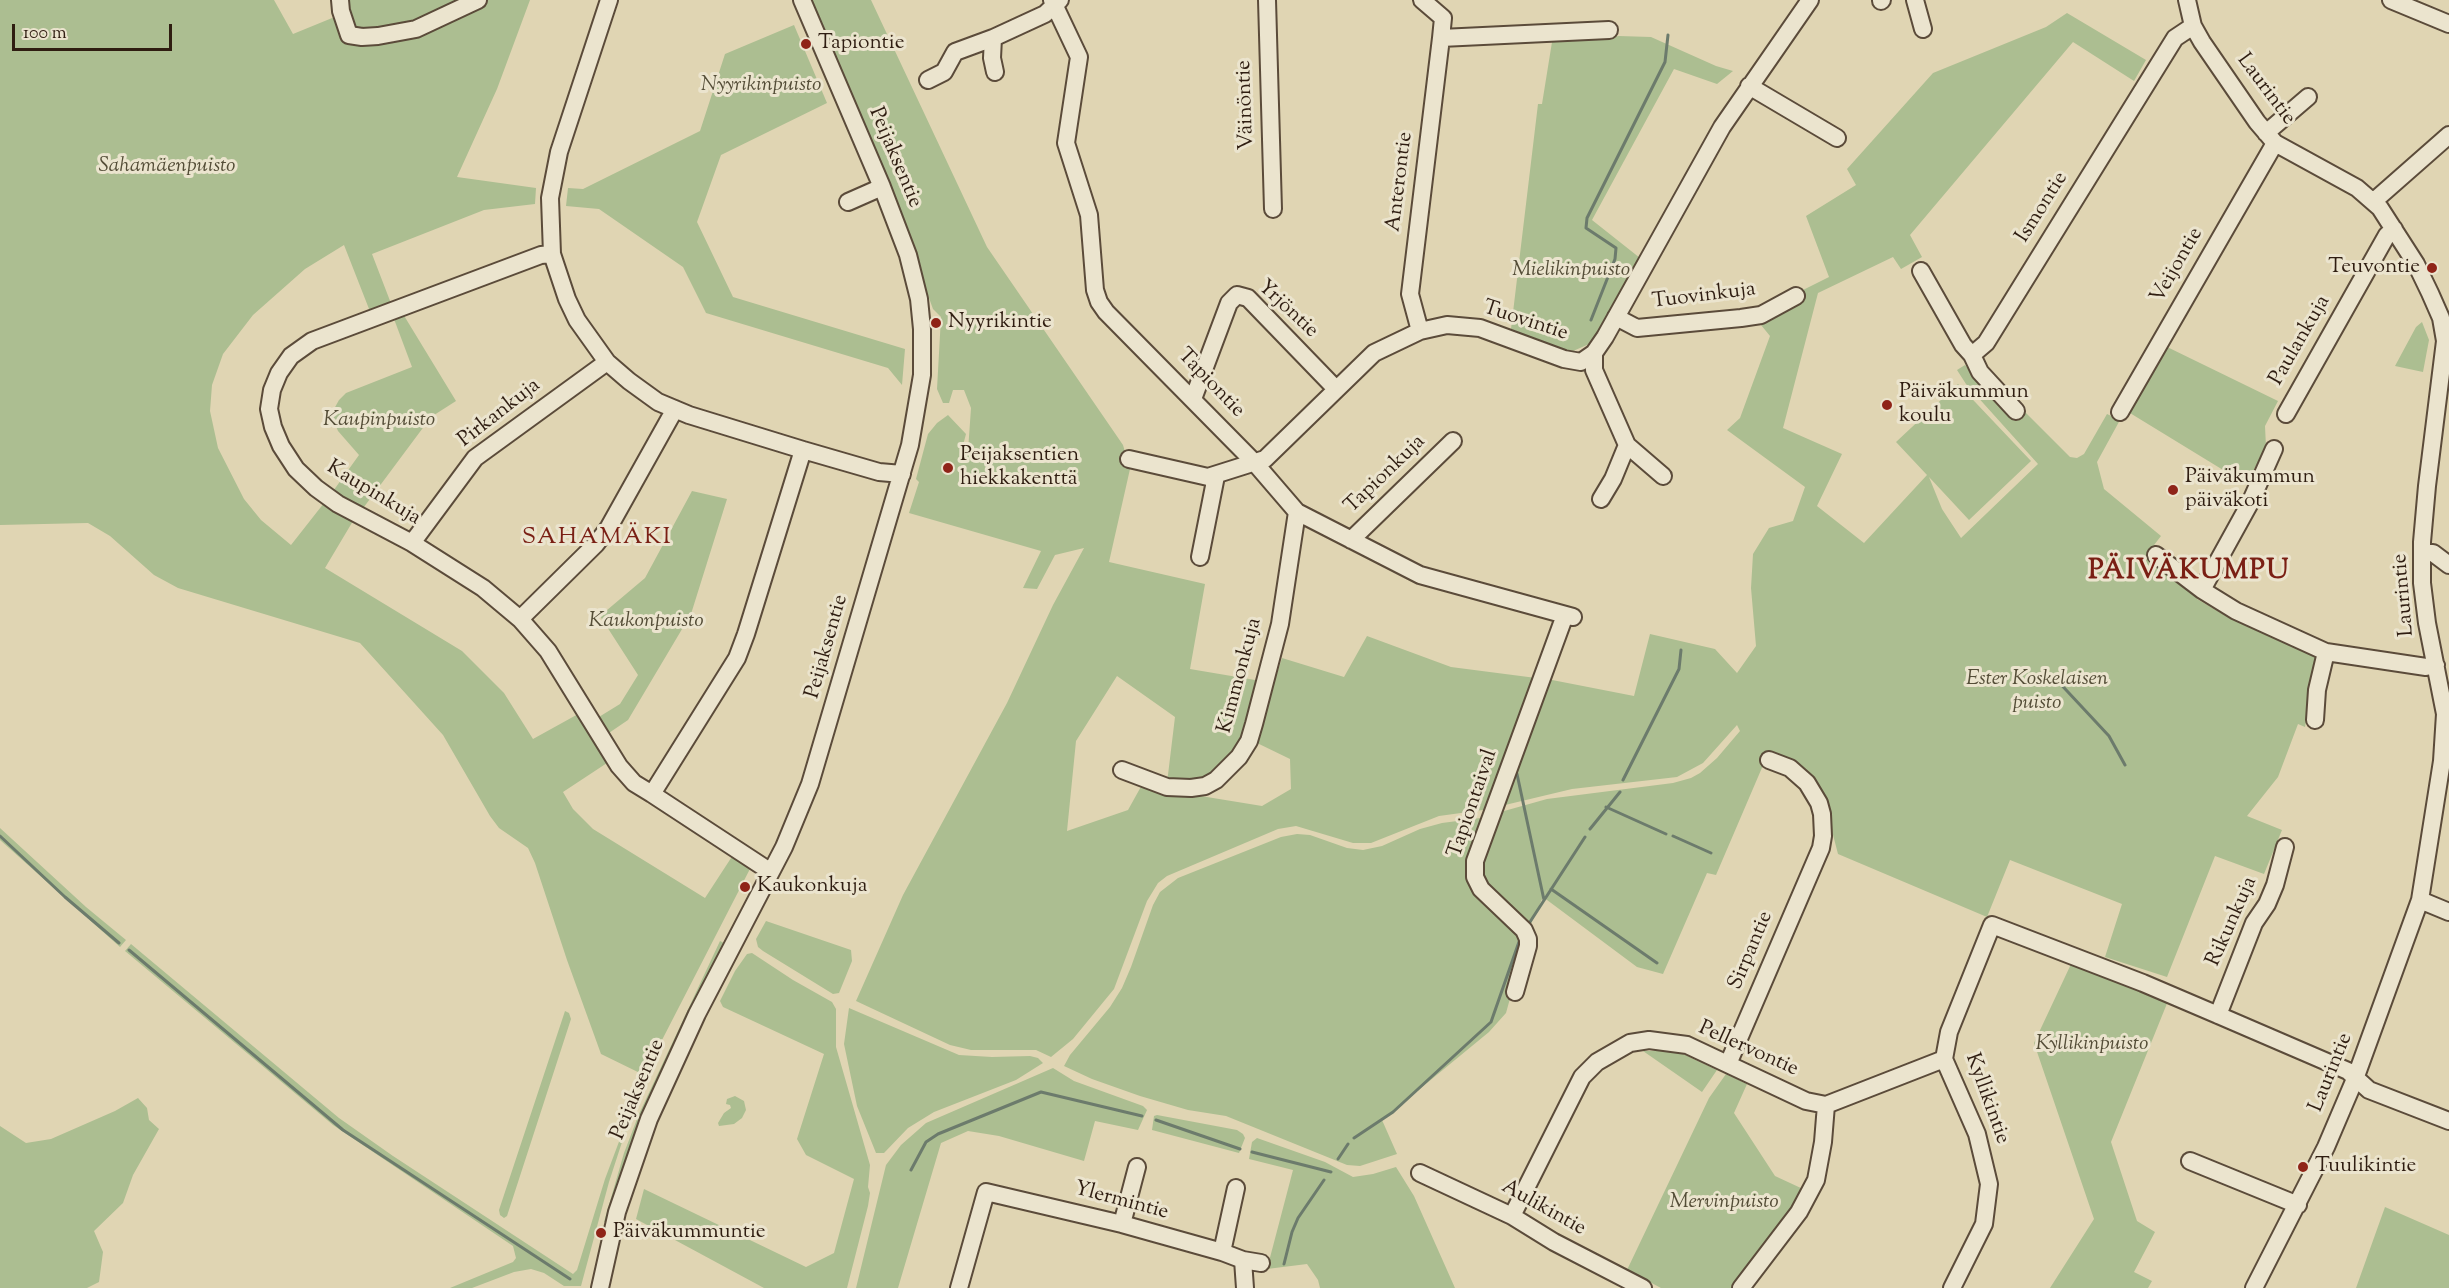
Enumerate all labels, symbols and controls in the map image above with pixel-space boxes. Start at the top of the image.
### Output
scale bar [15,12,176,50]
text: 100 m [23,21,67,47]
place label: Tapiontie [818,31,904,57]
marker: Tapiontie [799,37,813,51]
street label: Laurintie [2230,49,2300,131]
street label: Väinöntie [1233,60,1261,150]
park label: Nyyrikinpuisto [701,73,821,99]
street label: Peijaksentie [862,104,926,212]
street label: Anterontie [1382,131,1420,233]
park label: Sahamäenpuisto [99,154,235,180]
street label: Ismontie [2011,168,2075,248]
street label: Veijontie [2146,224,2210,308]
place label: Teuvontie [2328,255,2420,281]
park label: Mielikinpuisto [1512,258,1630,284]
marker: Teuvontie [2425,261,2439,275]
street label: Yrjöntie [1251,276,1323,344]
street label: Tuovinkuja [1651,278,1757,316]
street label: Paulankuja [2265,292,2337,390]
street label: Tuovintie [1479,296,1571,348]
place label: Nyyrikintie [948,310,1052,336]
marker: Nyyrikintie [929,316,943,330]
street label: Tapiontie [1171,344,1249,424]
street label: Pirkankuja [454,374,546,454]
place label: Päiväkummun koulu [1899,380,2029,430]
marker: Päiväkummun koulu [1880,398,1894,412]
park label: Kaupinpuisto [323,408,435,434]
street label: Tapionkuja [1340,430,1432,520]
place label: Peijaksentien hiekkakenttä [960,443,1079,493]
street label: Kaupinkuja [321,456,425,532]
marker: Peijaksentien hiekkakenttä [941,461,955,475]
place label: Päiväkummun päiväkoti [2185,465,2315,515]
marker: Päiväkummun päiväkoti [2166,483,2180,497]
district label: SAHAMÄKI [522,525,672,553]
street label: Laurintie [2389,553,2421,637]
district label: PÄIVÄKUMPU [2088,557,2290,589]
street label: Peijaksentie [801,592,855,702]
park label: Kaukonpuisto [588,609,704,635]
street label: Kimmonkuja [1214,616,1268,736]
park label: Ester Koskelaisen puisto [1966,667,2108,717]
street label: Tapiontaival [1444,747,1504,861]
street label: Rikunkuja [2202,873,2264,971]
place label: Kaukonkuja [757,874,867,900]
marker: Kaukonkuja [738,880,752,894]
street label: Sirpantie [1724,908,1780,994]
street label: Pellervontie [1694,1017,1802,1083]
street label: Laurintie [2305,1030,2359,1116]
park label: Kyllikinpuisto [2036,1032,2148,1058]
street label: Peijaksentie [607,1036,671,1144]
street label: Kyllikintie [1958,1050,2014,1148]
place label: Tuulikintie [2315,1154,2416,1180]
marker: Tuulikintie [2296,1160,2310,1174]
street label: Aulikintie [1496,1176,1590,1242]
street label: Ylermintie [1071,1177,1171,1227]
park label: Mervinpuisto [1669,1190,1779,1216]
place label: Päiväkummuntie [613,1220,766,1246]
marker: Päiväkummuntie [594,1226,608,1240]

